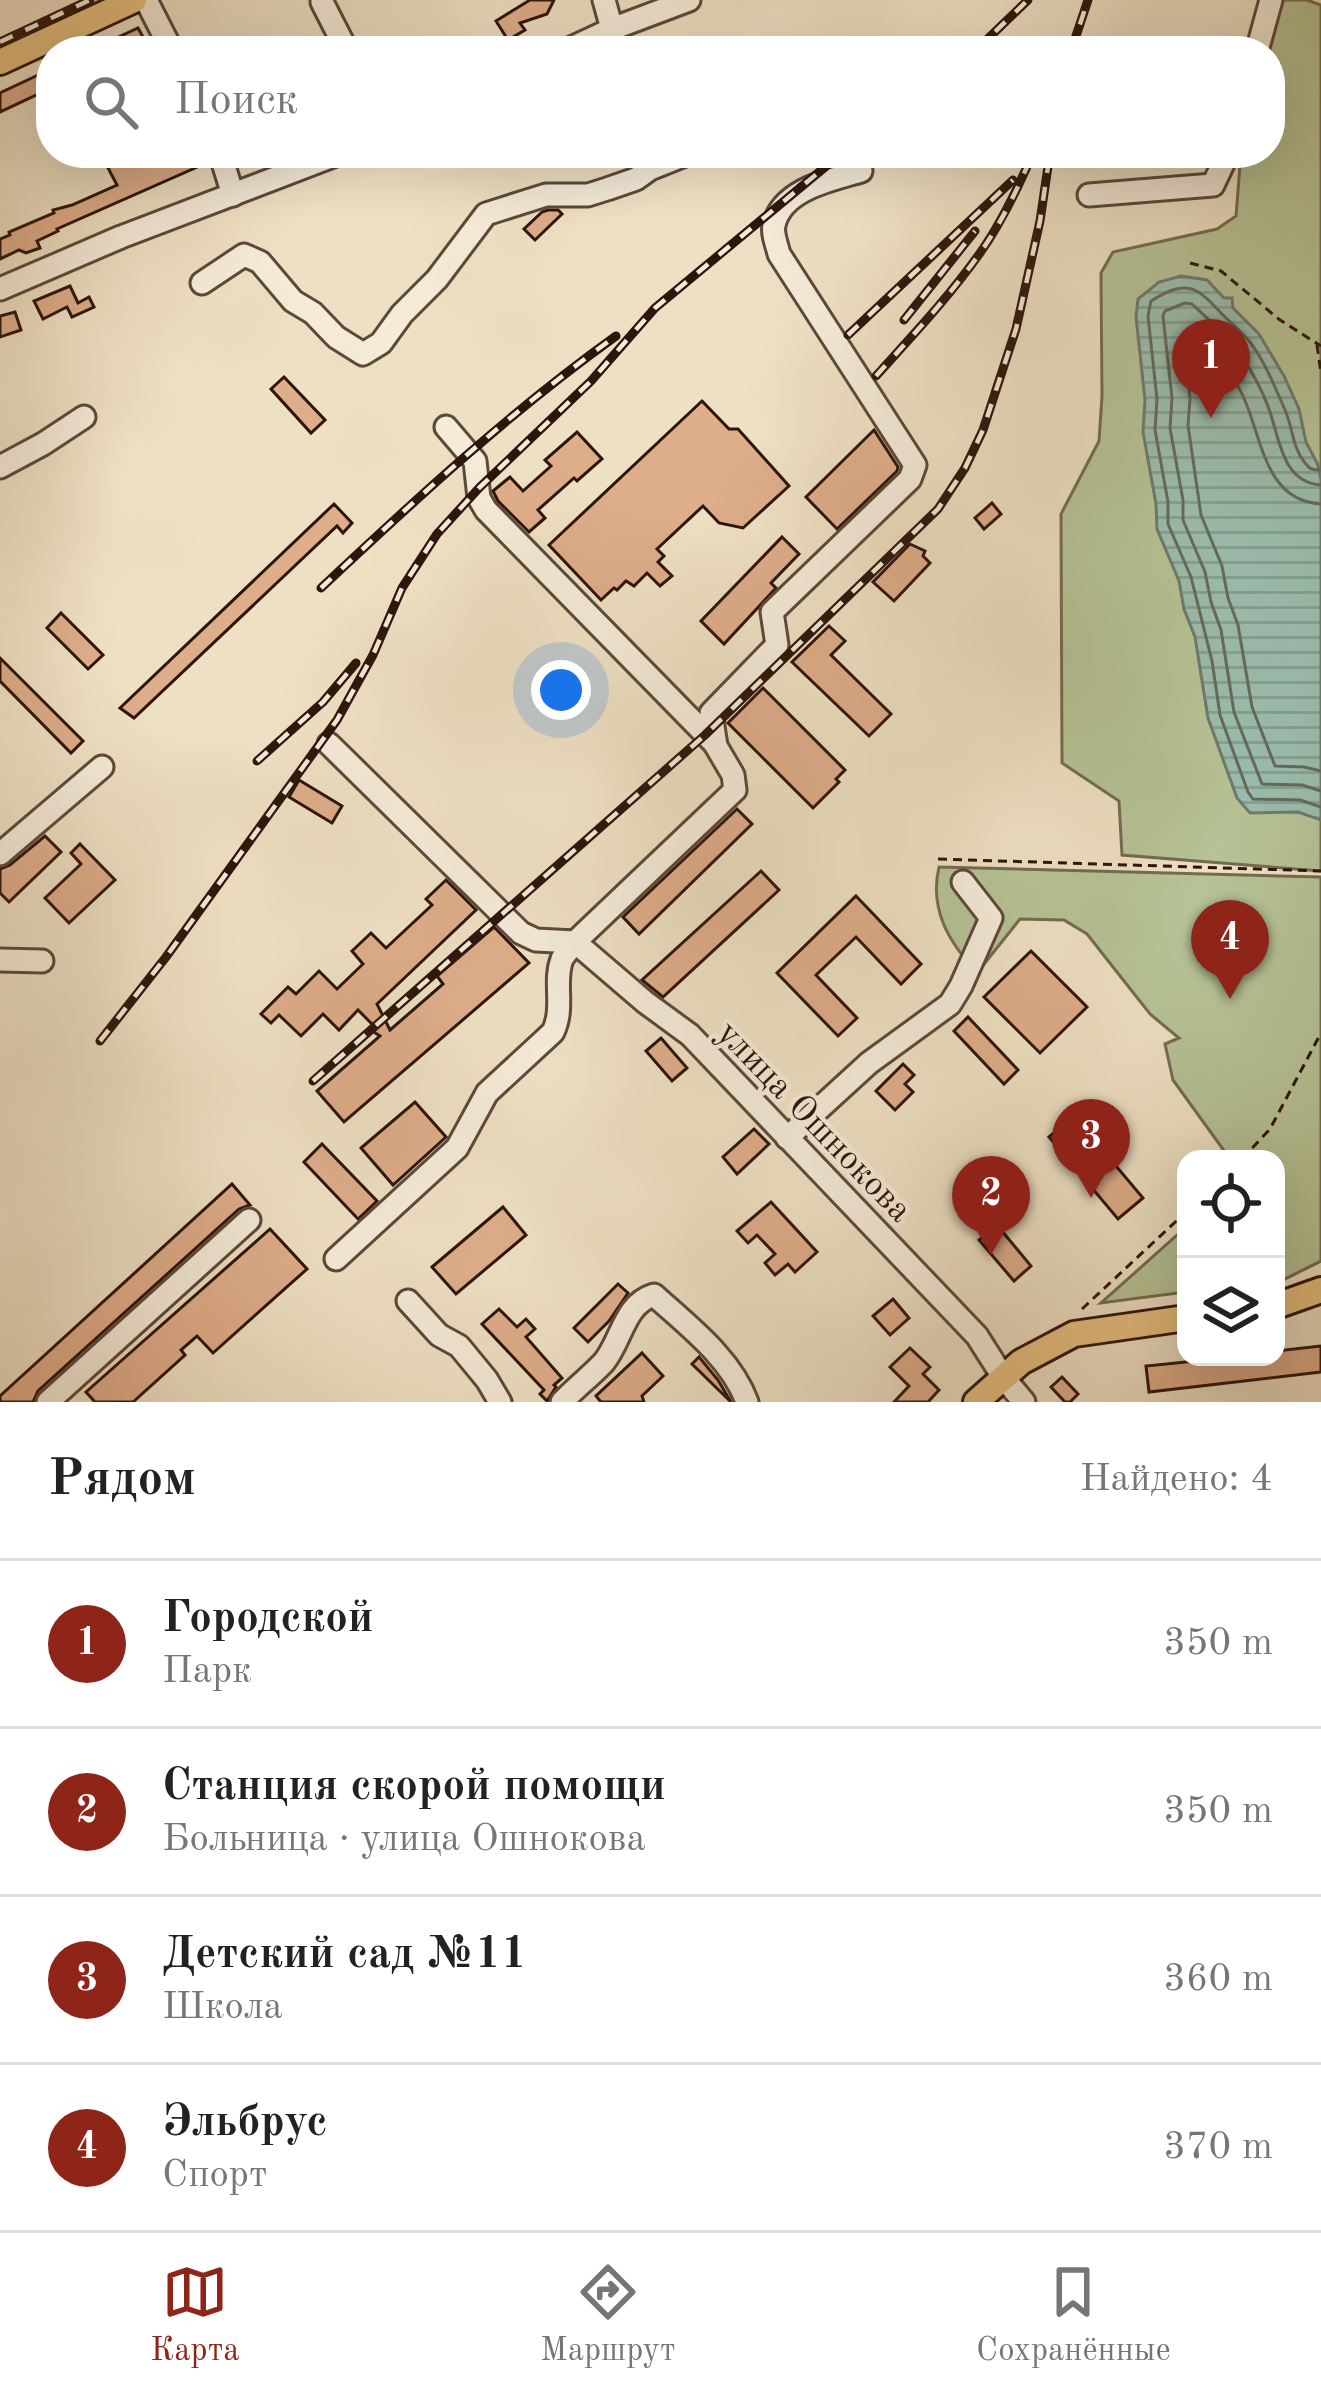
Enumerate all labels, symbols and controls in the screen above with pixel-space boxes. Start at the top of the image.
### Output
search box [36,36,1285,168]
icon: search [78,69,144,135]
text: Поиск [174,79,298,124]
pin: 1 [1172,319,1250,418]
your location [531,660,591,720]
pin: 4 [1191,900,1269,999]
street label: улица Ошнокова [709,1016,918,1230]
pin: 3 [1052,1099,1130,1198]
map controls [1177,1150,1285,1366]
button: locate [1177,1150,1285,1258]
pin: 2 [952,1156,1030,1255]
button: layers [1177,1258,1285,1366]
text: Рядом [48,1455,196,1506]
text: Найдено: 4 [1080,1460,1273,1499]
text: Городской [162,1597,374,1642]
text: 1 [76,1624,98,1663]
text: 350 m [1163,1624,1273,1663]
text: Парк [162,1652,252,1691]
text: Станция скорой помощи [162,1765,666,1810]
text: 2 [76,1792,98,1831]
text: 350 m [1163,1792,1273,1831]
text: Больница · улица Ошнокова [162,1820,646,1859]
text: Детский сад №11 [162,1933,527,1978]
text: 3 [76,1960,98,1999]
text: 360 m [1163,1960,1273,1999]
text: Школа [162,1988,283,2027]
text: Эльбрус [162,2101,328,2146]
text: 4 [76,2128,98,2167]
text: 370 m [1163,2128,1273,2167]
text: Спорт [162,2156,267,2195]
tab: Карта [150,2259,240,2372]
tab: Маршрут [540,2259,676,2372]
tab: Сохранённые [976,2259,1171,2372]

